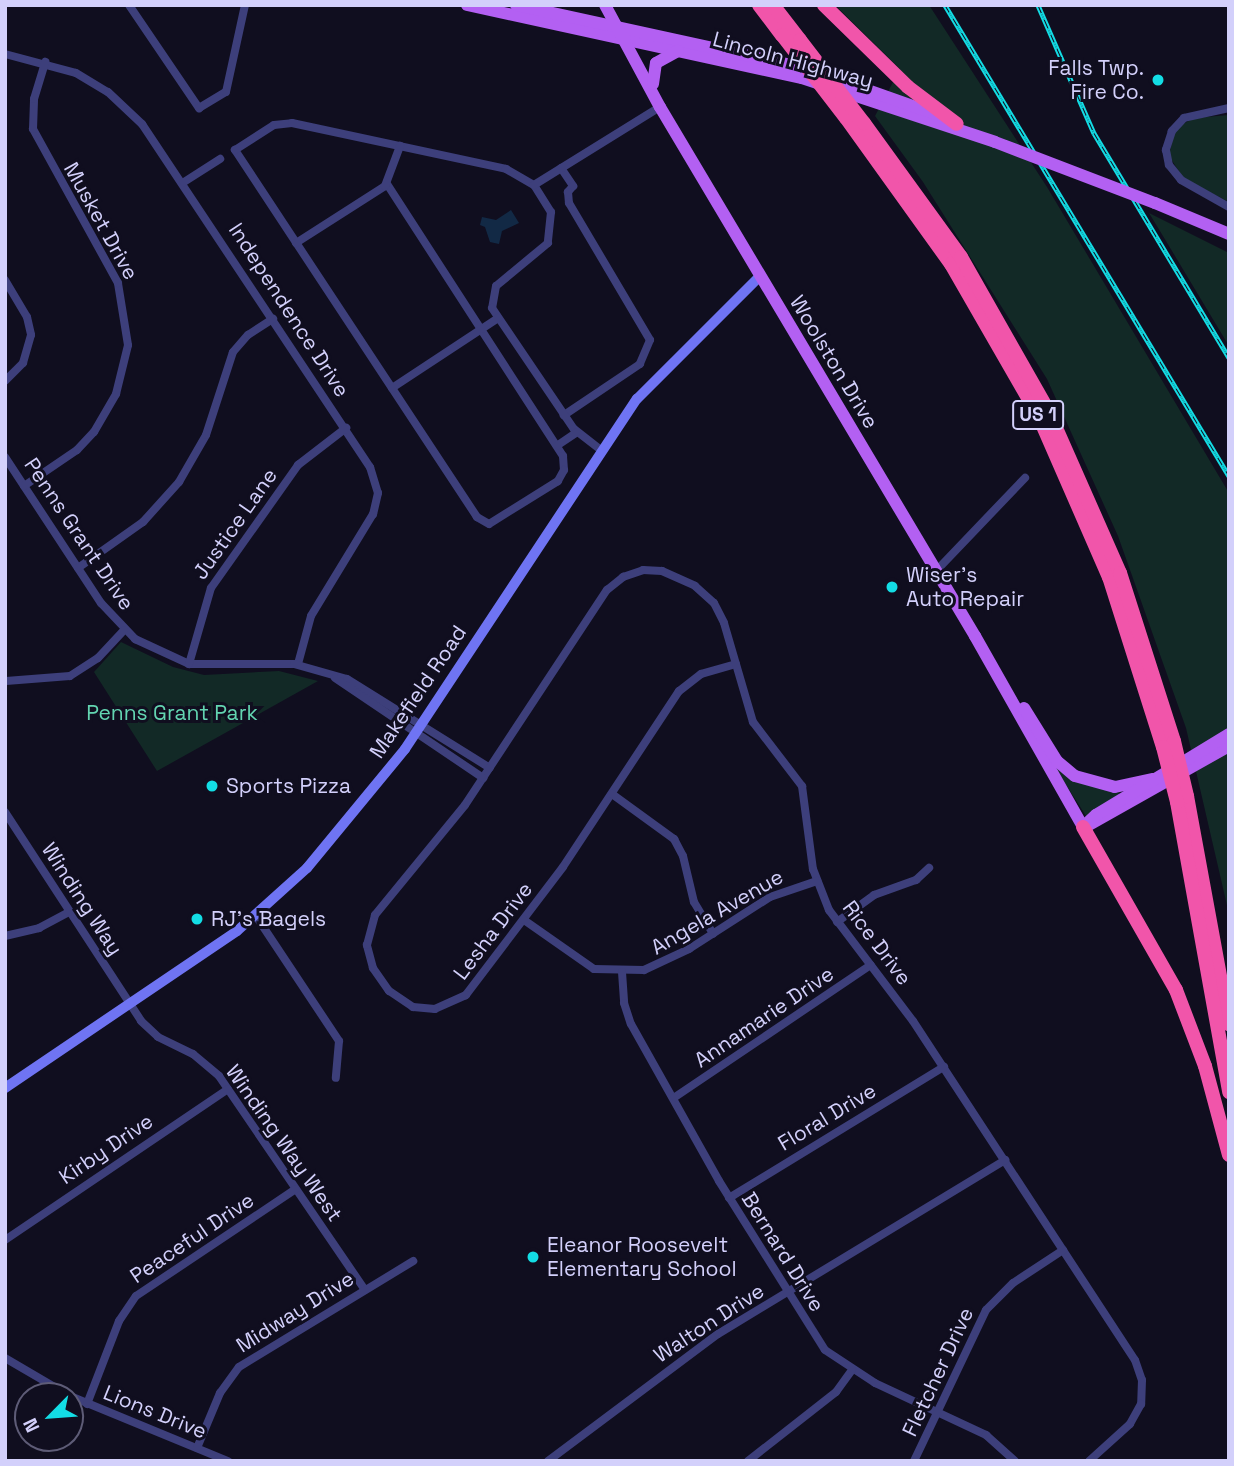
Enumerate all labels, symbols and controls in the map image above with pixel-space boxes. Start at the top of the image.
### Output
street label: Lincoln Highway [710,26,876,94]
place label: Falls Twp. Fire Co. [1048,55,1144,105]
marker: Falls Twp. Fire Co. [1150,72,1166,88]
street label: Musket Drive [58,158,144,284]
street label: Independence Drive [223,218,355,402]
street label: Woolston Drive [784,291,884,433]
road number: US 1 [1012,400,1064,430]
street label: Penns Grant Drive [19,453,139,615]
street label: Justice Lane [187,464,283,584]
place label: Wiser's Auto Repair [906,562,1024,612]
marker: Wiser's Auto Repair [884,579,900,595]
street label: Makefield Road [364,621,472,763]
park label: Penns Grant Park [86,700,258,726]
place label: Sports Pizza [226,773,351,799]
marker: Sports Pizza [204,778,220,794]
street label: Winding Way [36,838,128,960]
street label: Angela Avenue [646,864,788,960]
street label: Lesha Drive [448,877,538,985]
street label: Rice Drive [837,896,917,990]
place label: RJ's Bagels [211,906,326,932]
marker: RJ's Bagels [189,911,205,927]
street label: Annamarie Drive [690,961,838,1073]
street label: Winding Way West [220,1060,348,1226]
street label: Floral Drive [773,1078,881,1156]
street label: Kirby Drive [54,1108,158,1190]
street label: Peaceful Drive [125,1187,259,1289]
street label: Bernard Drive [736,1188,830,1316]
place label: Eleanor Roosevelt Elementary School [547,1232,737,1282]
marker: Eleanor Roosevelt Elementary School [525,1249,541,1265]
street label: Midway Drive [232,1266,358,1358]
street label: Walton Drive [649,1278,769,1368]
street label: Fletcher Drive [897,1304,979,1440]
street label: Lions Drive [100,1380,210,1444]
north arrow [14,1382,84,1452]
text: N [17,1414,45,1436]

